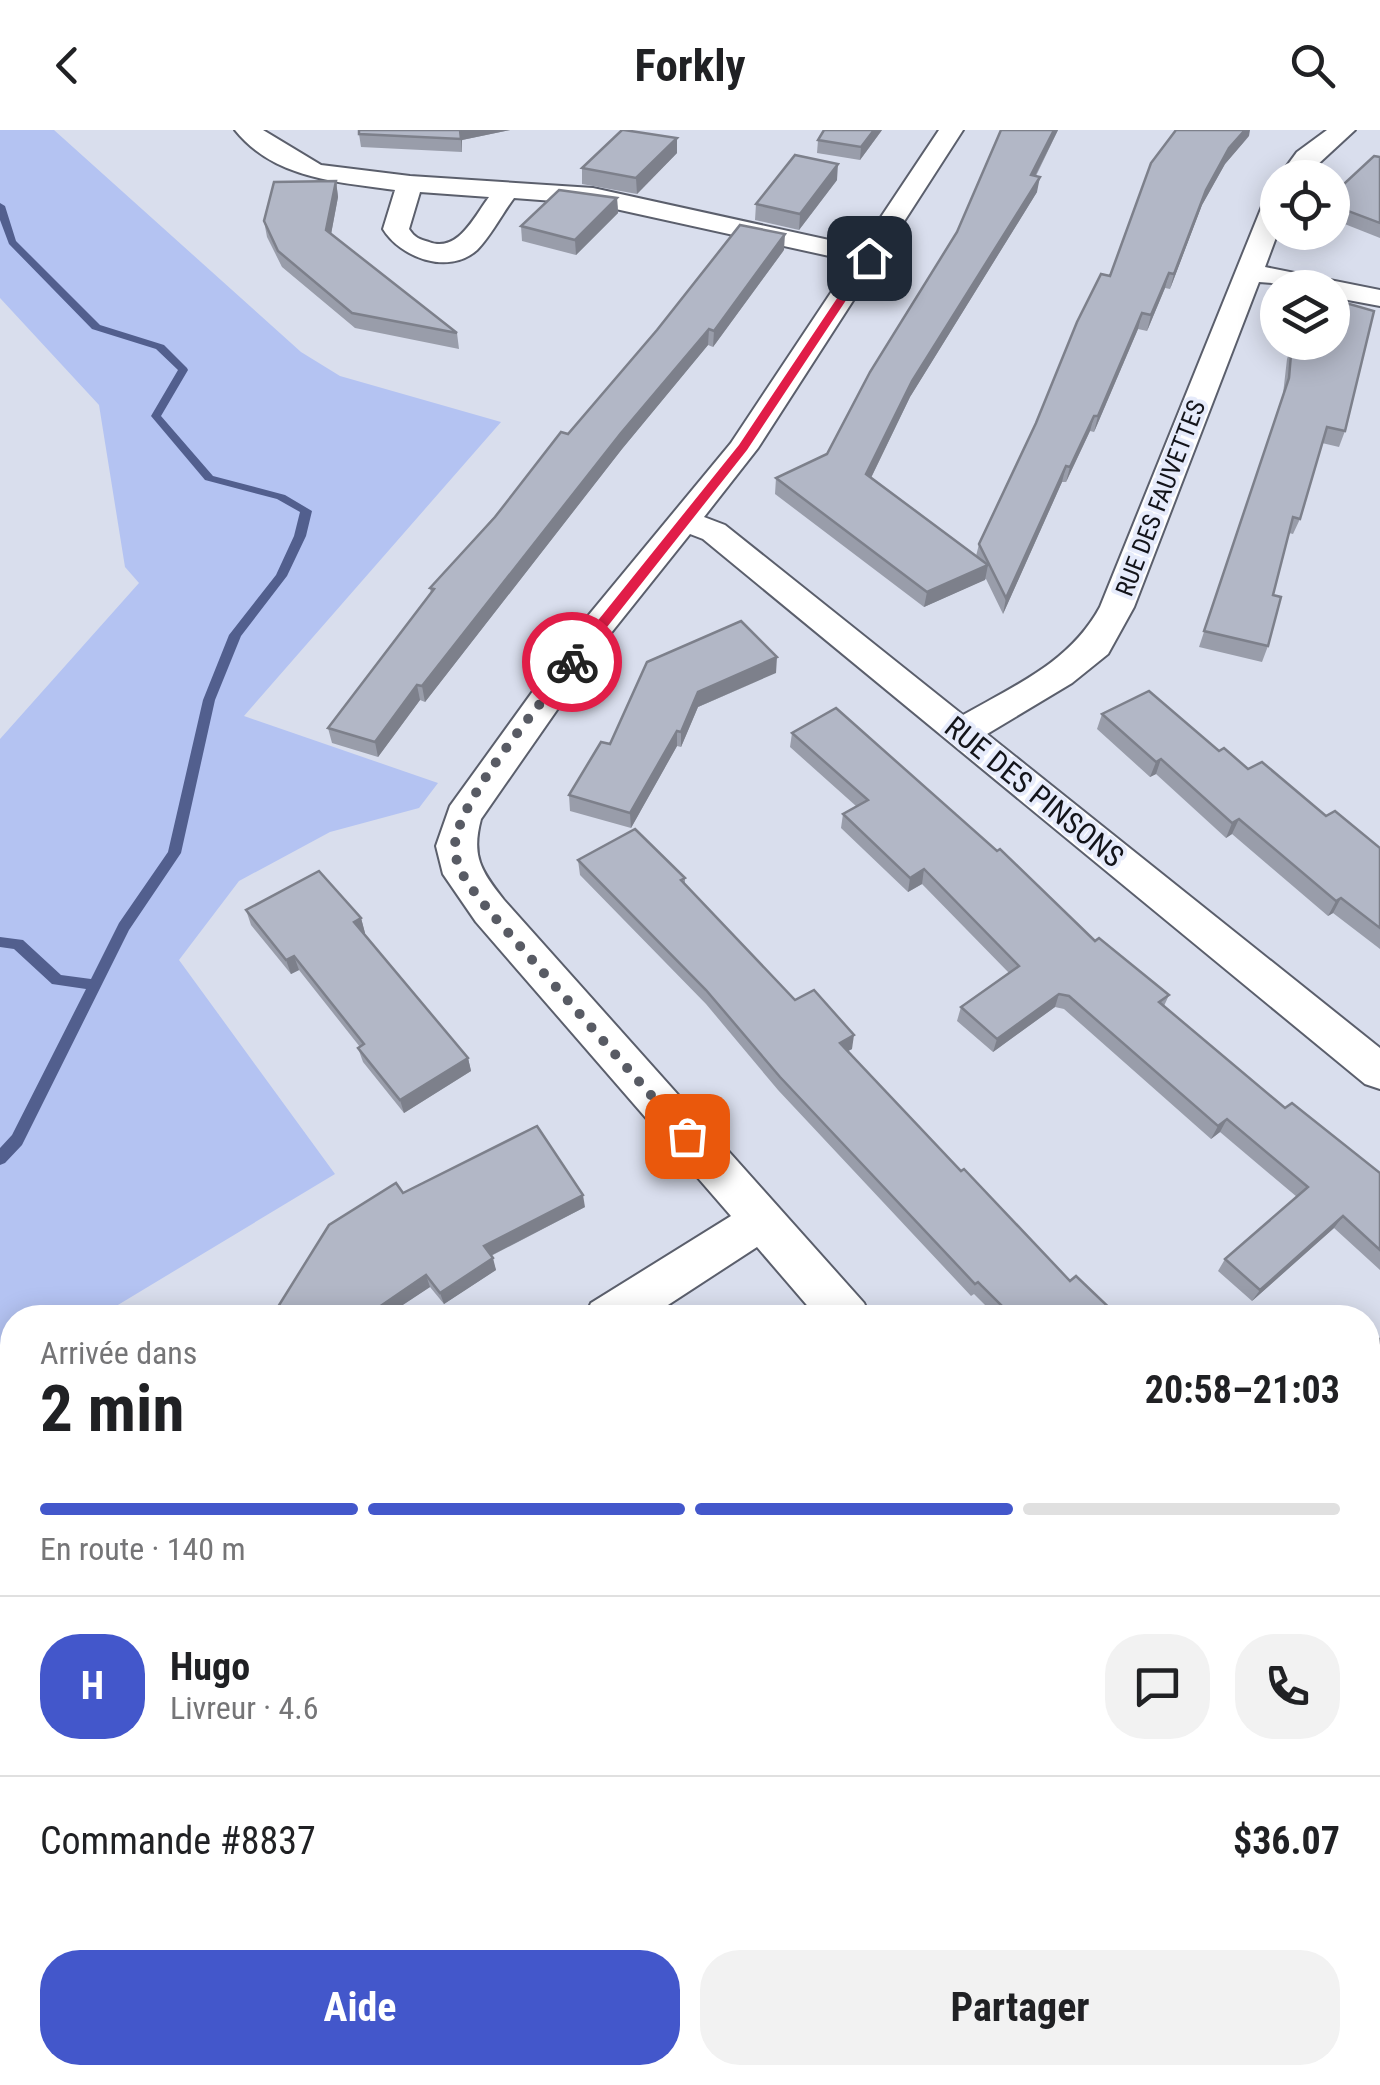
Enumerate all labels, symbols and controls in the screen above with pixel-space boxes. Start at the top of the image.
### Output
icon: back [40,38,95,93]
icon: search [1285,38,1340,93]
text: Forkly [634,39,746,92]
map controls [1260,160,1350,360]
button: locate [1260,160,1350,250]
pin [827,216,912,301]
icon: home [842,231,897,286]
button: layers [1260,270,1350,360]
street label: RUE DES FAUVETTES [1110,396,1211,600]
courier [522,612,622,712]
icon: bike [545,635,600,690]
street label: RUE DES PINSONS [938,709,1131,874]
pin [645,1094,730,1179]
icon: bag [660,1109,715,1164]
text: Arrivée dans [40,1334,197,1372]
text: 20:58–21:03 [1145,1368,1340,1412]
text: 2 min [40,1371,184,1447]
text: En route · 140 m [40,1530,246,1568]
button: chat [1105,1634,1210,1739]
button: phone [1235,1634,1340,1739]
text: Hugo [170,1645,250,1689]
text: H [81,1664,104,1708]
text: Livreur · 4.6 [170,1689,318,1727]
text: Commande #8837 [40,1819,316,1863]
text: $36.07 [1233,1819,1340,1863]
button: Aide [40,1950,680,2065]
button: Partager [700,1950,1340,2065]

